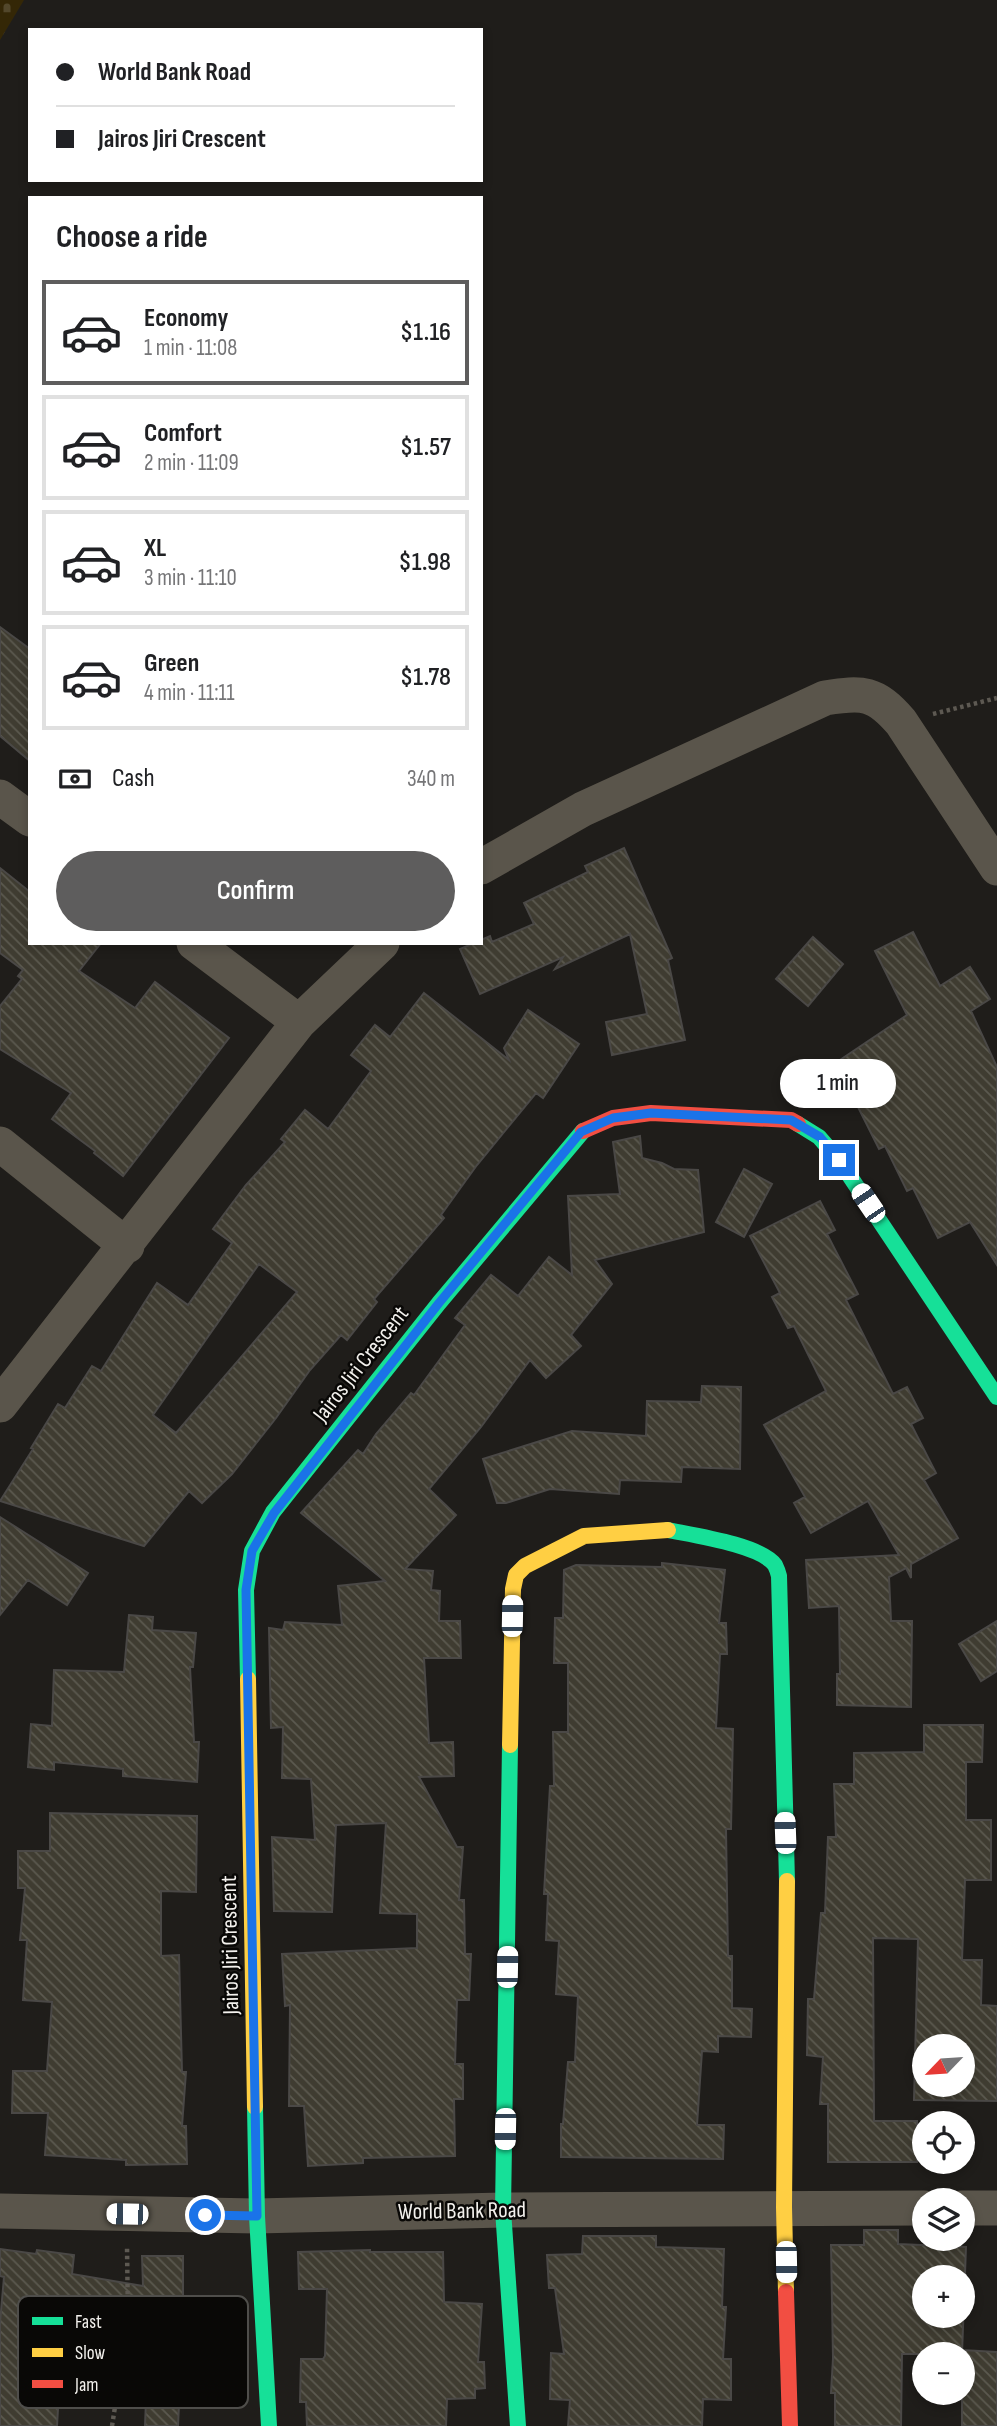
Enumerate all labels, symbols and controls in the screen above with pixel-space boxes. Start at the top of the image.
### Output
text: World Bank Road [98,57,251,88]
text: Jairos Jiri Crescent [98,124,266,155]
text: Choose a ride [56,218,208,257]
icon: car [60,301,123,364]
text: Economy [144,303,228,334]
text: $1.16 [400,317,451,348]
text: 1 min · 11:08 [144,334,237,362]
icon: car [60,416,123,479]
text: Comfort [144,418,222,449]
text: $1.57 [400,432,451,463]
text: 2 min · 11:09 [144,449,239,477]
icon: car [60,531,123,594]
text: XL [144,533,166,564]
text: $1.98 [398,547,451,578]
text: 3 min · 11:10 [144,564,237,592]
icon: car [60,646,123,709]
text: Green [144,648,199,679]
text: $1.78 [400,662,451,693]
text: 4 min · 11:11 [144,679,235,707]
icon: cash [56,760,94,798]
text: Cash [112,763,155,794]
text: 340 m [407,765,455,793]
button: Confirm [56,851,455,931]
callout: 1 min [781,1058,897,1108]
text: 1 min [817,1069,859,1097]
route end [823,1144,855,1176]
car [848,1180,889,1226]
street label: Jairos Jiri Crescent [306,1301,415,1428]
car [502,1595,523,1637]
car [774,1812,797,1854]
street label: Jairos Jiri Crescent [215,1875,245,2016]
car [497,1946,518,1988]
north arrow [912,2034,975,2096]
map controls [912,2034,975,2405]
car [495,2108,516,2150]
button: locate [912,2111,975,2174]
button: layers [912,2188,975,2251]
street label: World Bank Road [398,2196,526,2226]
route start [189,2199,221,2231]
car [106,2203,149,2225]
car [776,2241,797,2283]
button: + [912,2265,975,2328]
legend [18,2296,248,2408]
text: Fast [75,2311,102,2334]
text: Slow [75,2342,105,2365]
button: − [912,2342,975,2405]
text: Jam [74,2374,98,2397]

